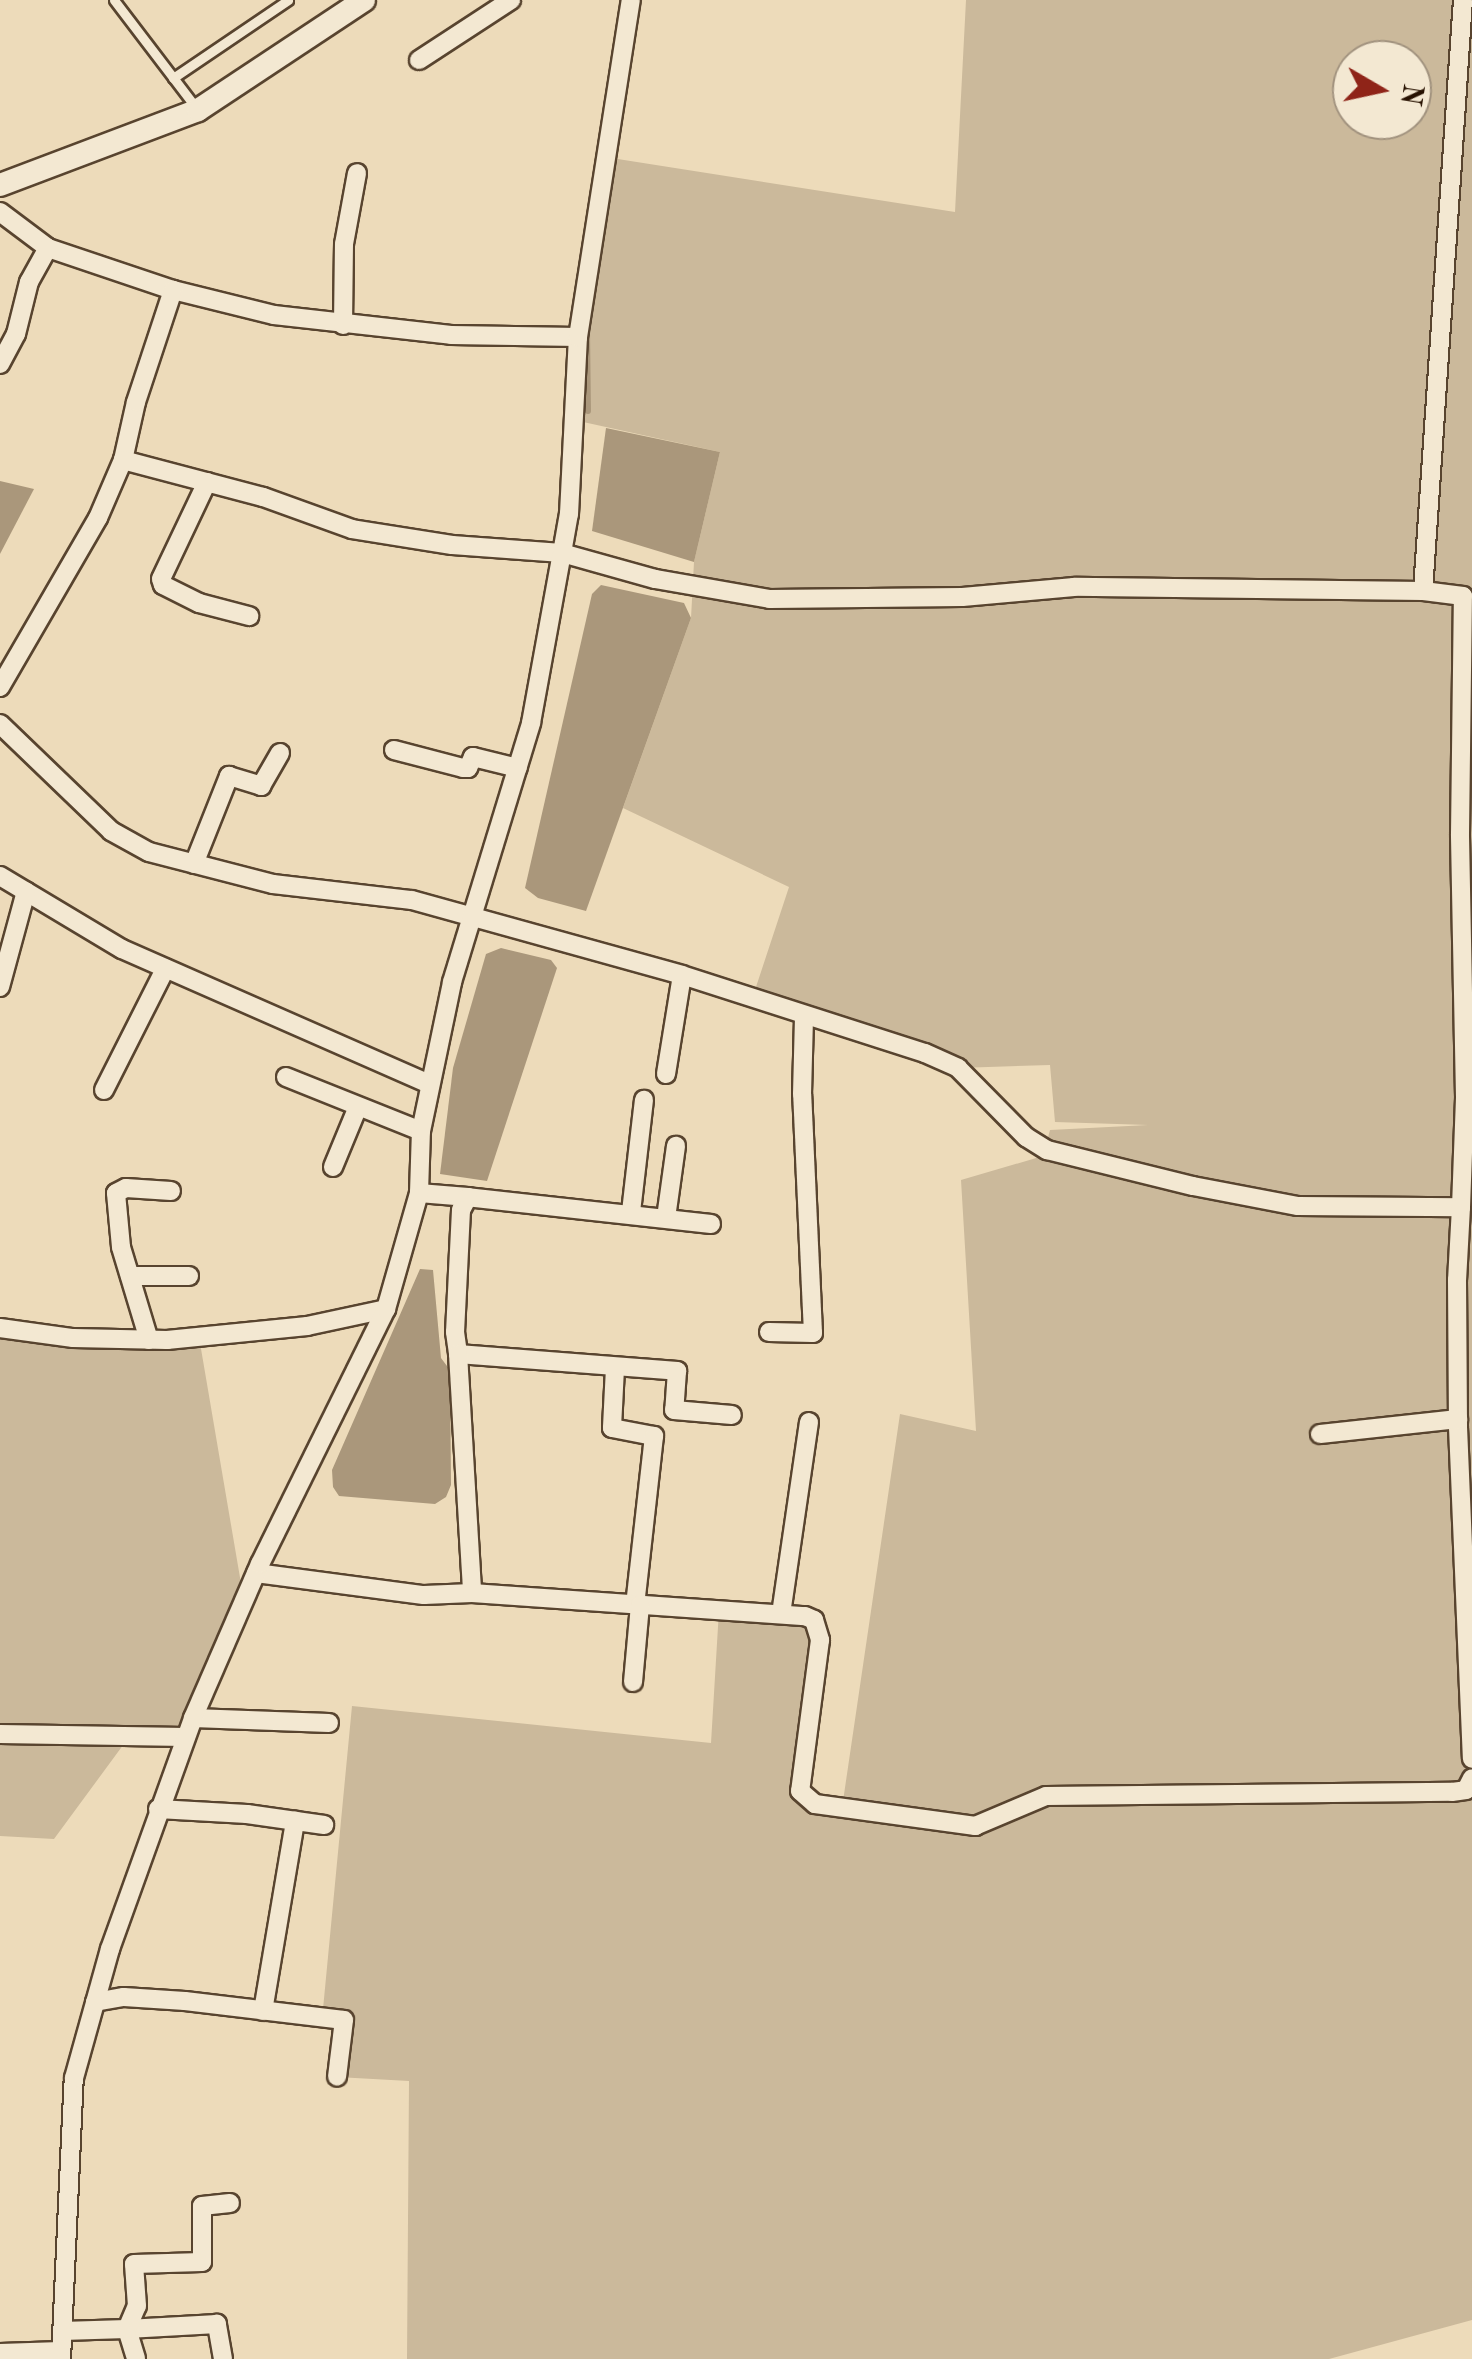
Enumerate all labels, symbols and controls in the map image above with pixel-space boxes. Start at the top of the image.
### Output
north arrow [1332,40,1432,140]
text: N [1394,82,1425,107]

